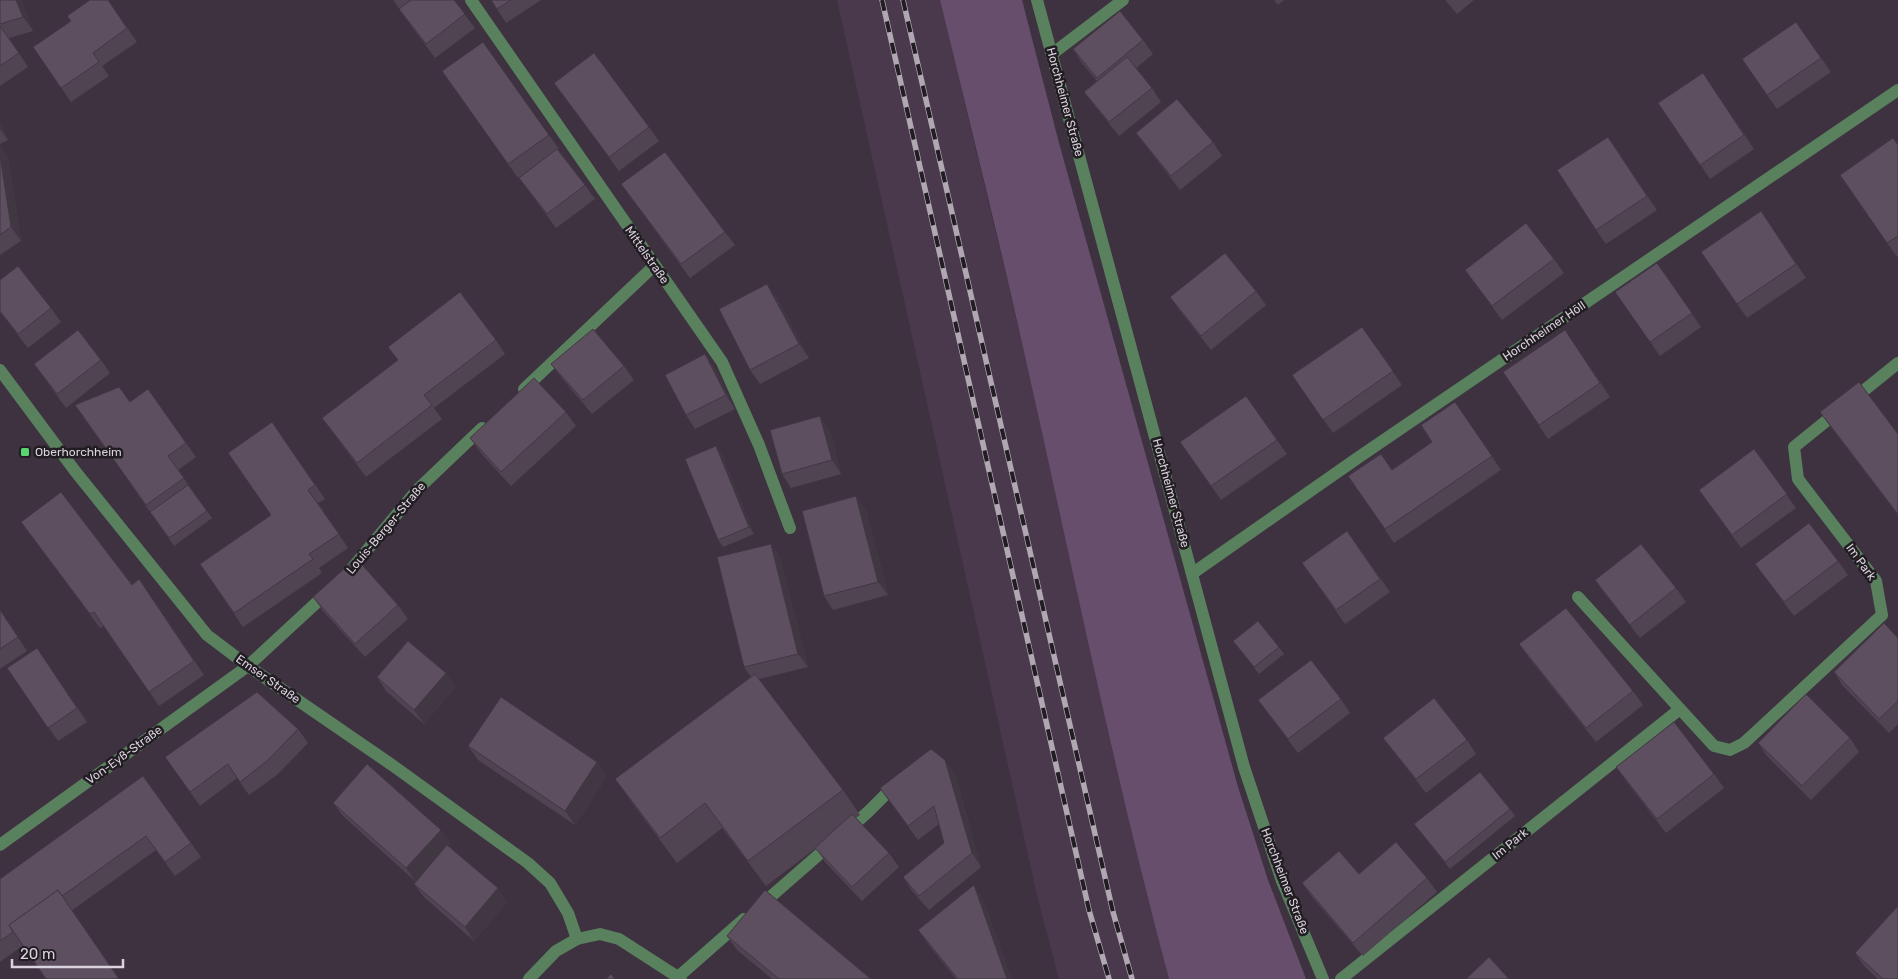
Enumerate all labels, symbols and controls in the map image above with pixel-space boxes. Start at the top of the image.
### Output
street label: Horchheimer Straße [1044,46,1086,158]
street label: Mittelstraße [622,223,672,287]
street label: Horchheimer Höll [1500,298,1588,364]
street label: Horchheimer Straße [1150,437,1192,549]
place label: Oberhorchheim [35,445,122,459]
marker: Oberhorchheim [19,446,31,458]
street label: Louis-Berger-Straße [344,479,429,577]
street label: Im Park [1843,541,1879,584]
street label: Emser Straße [233,652,303,706]
street label: Von-Eyß-Straße [83,723,165,787]
street label: Im Park [1489,825,1531,863]
street label: Horchheimer Straße [1258,826,1312,936]
scale bar [12,936,124,968]
text: 20 m [20,945,55,963]

